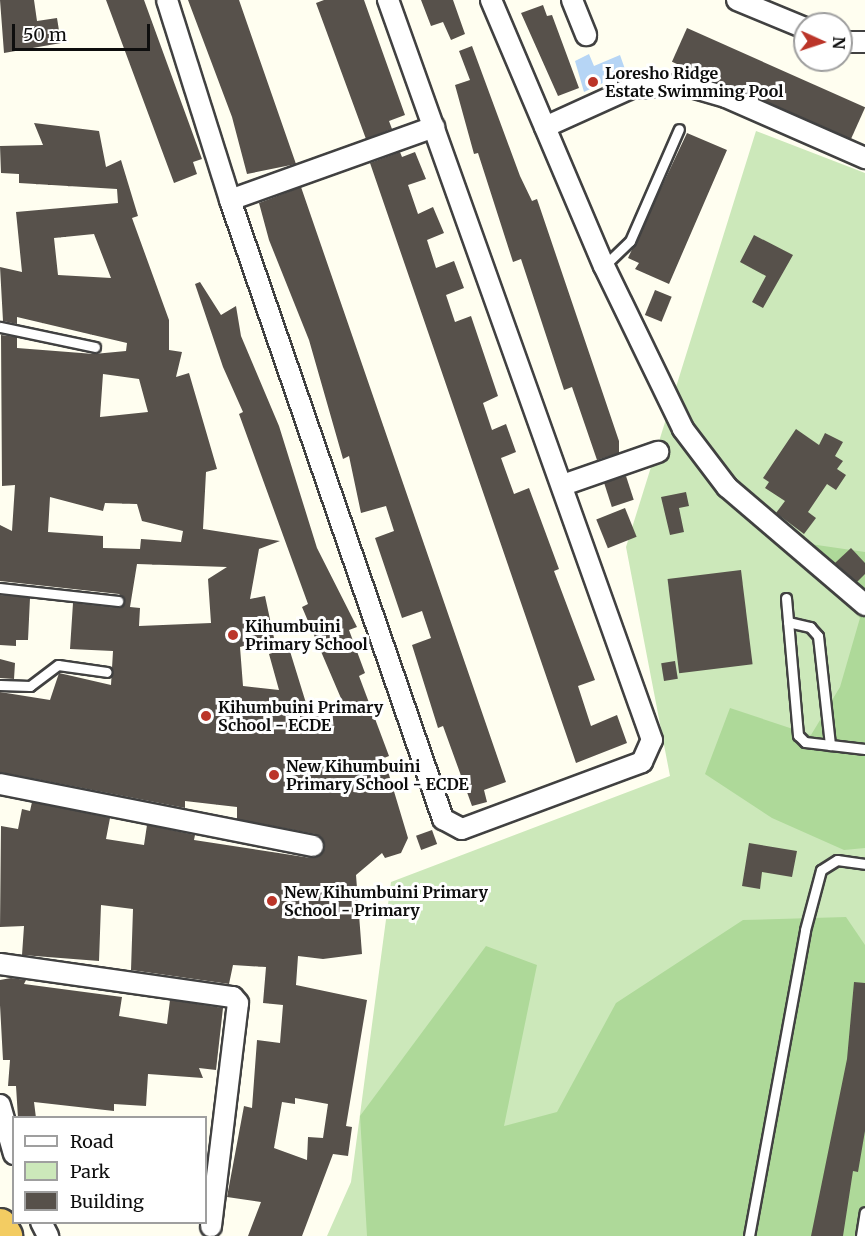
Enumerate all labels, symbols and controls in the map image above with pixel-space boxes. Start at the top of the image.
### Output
scale bar [15,12,153,50]
north arrow [793,12,853,72]
text: 50 m [23,23,67,46]
text: N [829,36,849,50]
place label: Loresho Ridge Estate Swimming Pool [605,63,783,101]
marker: Loresho Ridge Estate Swimming Pool [586,75,600,89]
place label: Kihumbuini Primary School [245,616,368,654]
marker: Kihumbuini Primary School [226,628,240,642]
place label: Kihumbuini Primary School - ECDE [218,697,383,735]
marker: Kihumbuini Primary School - ECDE [199,709,213,723]
place label: New Kihumbuini Primary School - ECDE [286,756,469,794]
marker: New Kihumbuini Primary School - ECDE [267,768,281,782]
place label: New Kihumbuini Primary School - Primary [284,882,488,920]
marker: New Kihumbuini Primary School - Primary [265,894,279,908]
legend [12,1116,207,1224]
text: Road [70,1130,114,1153]
text: Park [70,1160,110,1183]
text: Building [70,1190,144,1213]

